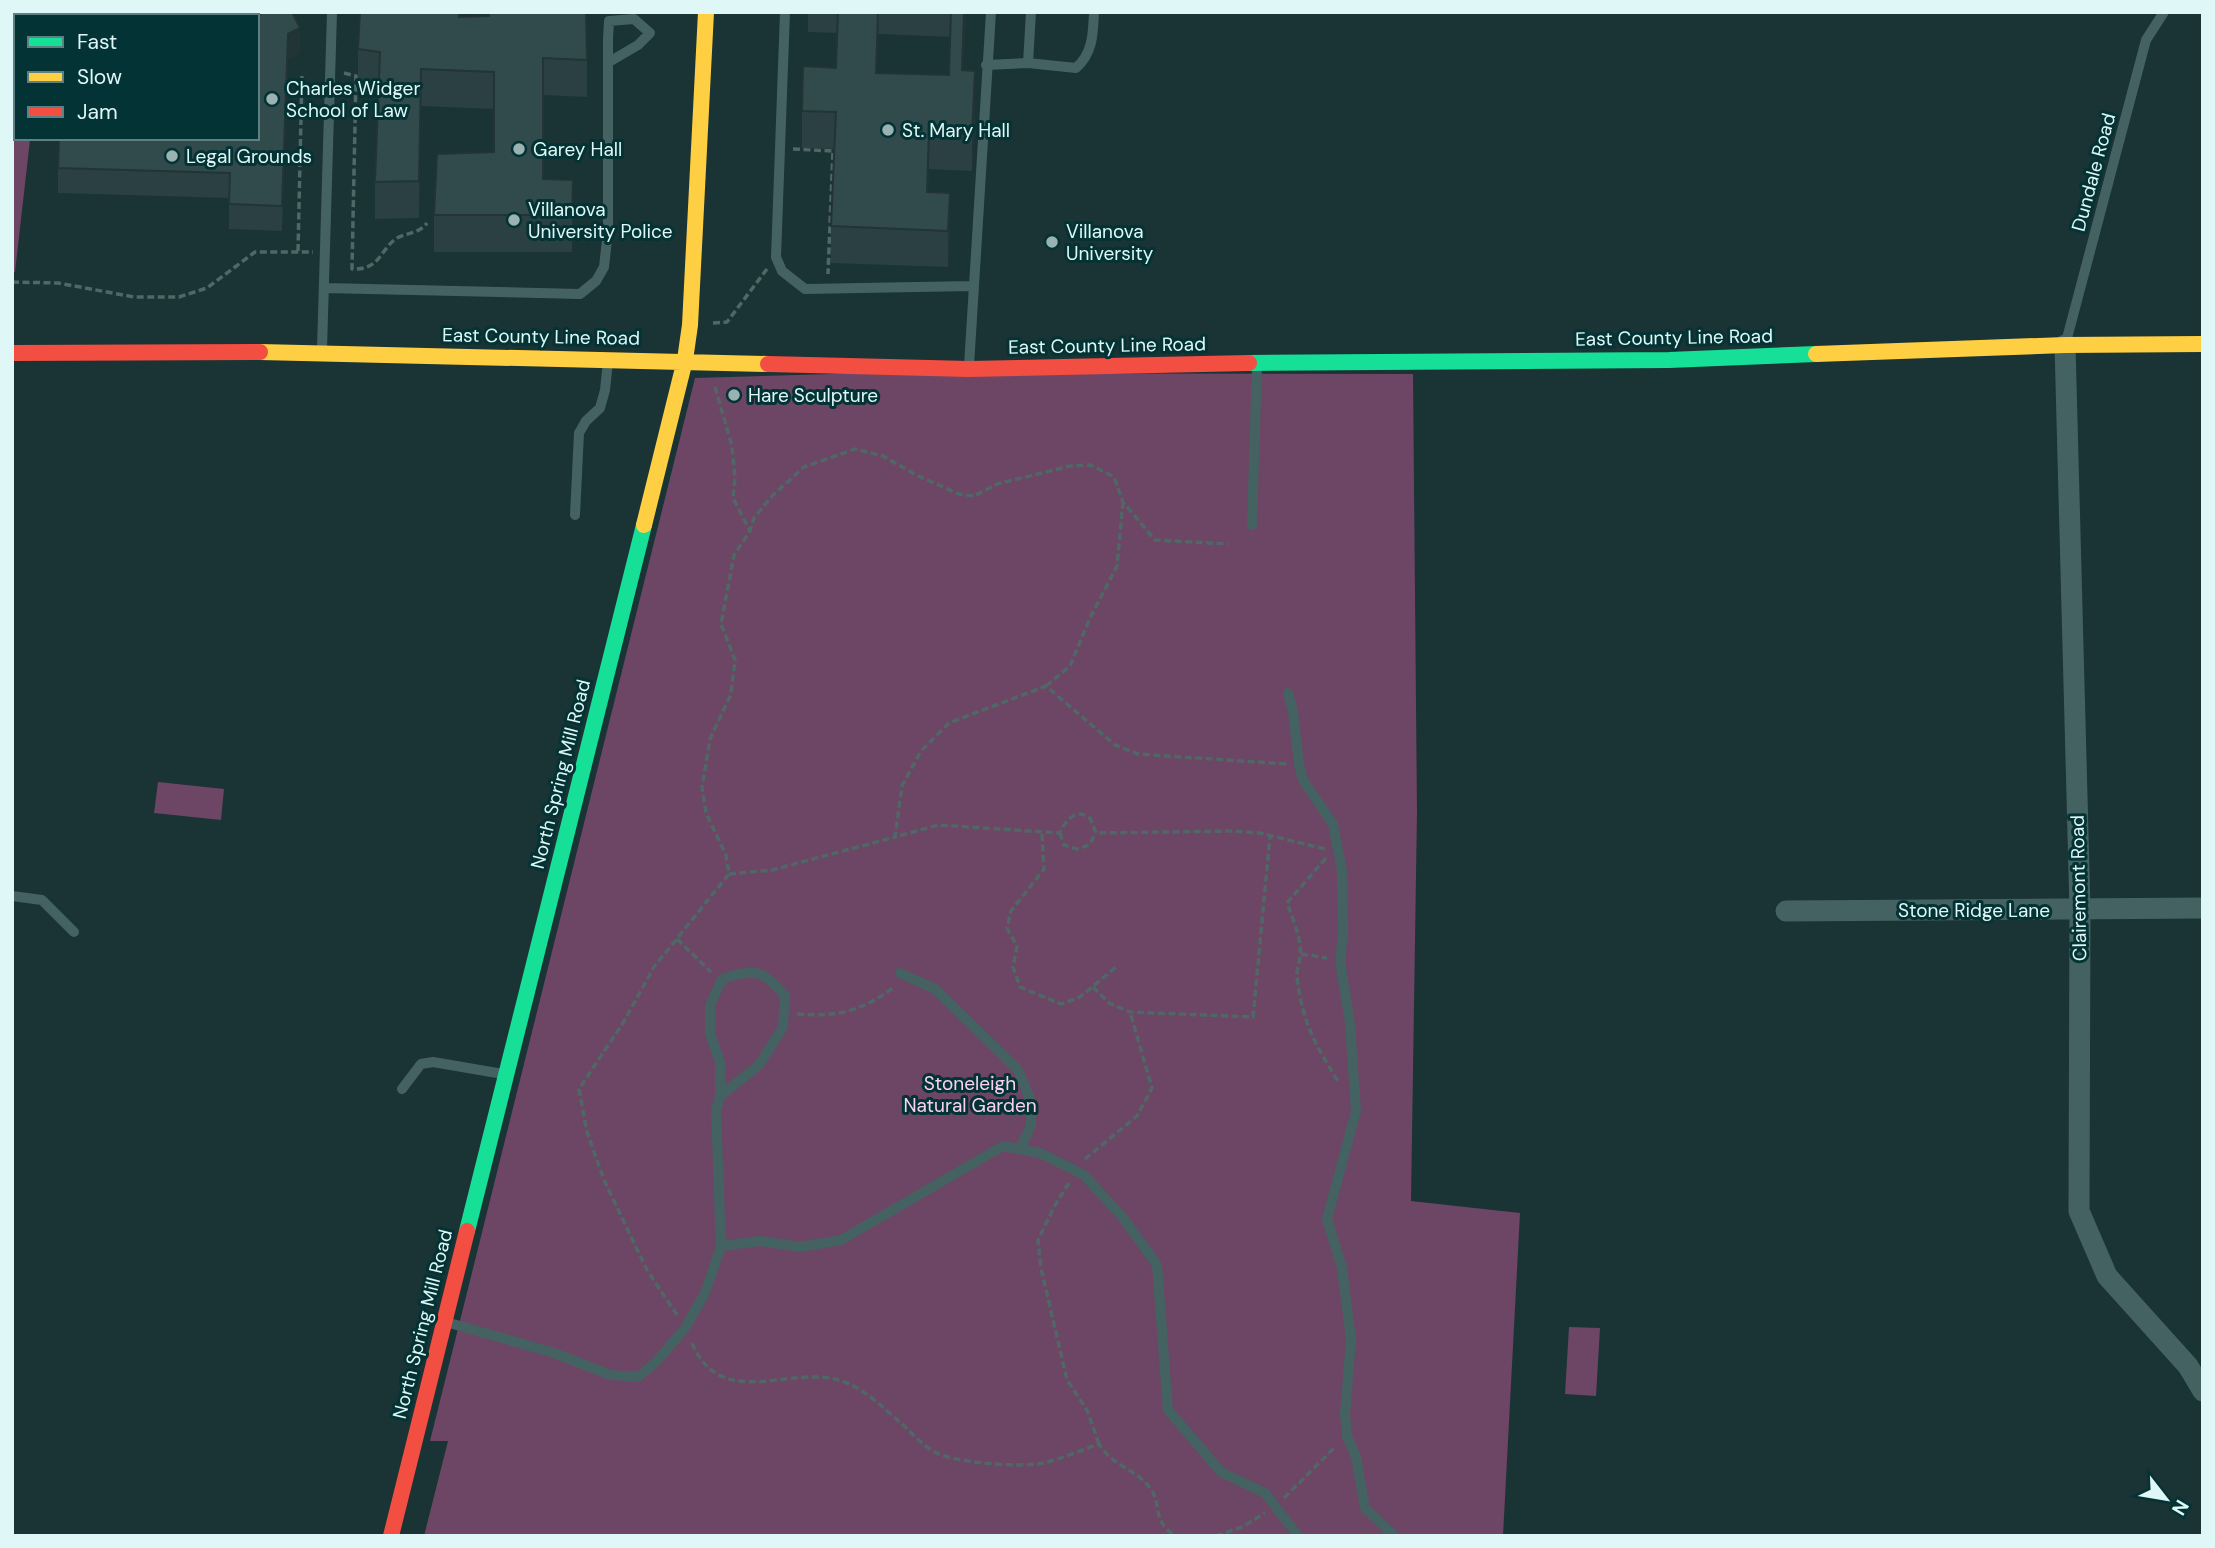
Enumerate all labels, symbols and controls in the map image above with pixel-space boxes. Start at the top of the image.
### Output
legend [14,14,259,140]
text: Fast [77,28,117,56]
text: Slow [77,63,122,91]
place label: Charles Widger School of Law [286,76,420,123]
marker: Charles Widger School of Law [264,91,280,107]
text: Jam [77,98,118,126]
street label: Dundale Road [2066,110,2121,234]
place label: St. Mary Hall [902,118,1010,143]
marker: St. Mary Hall [880,122,896,138]
place label: Garey Hall [533,137,622,162]
marker: Garey Hall [511,141,527,157]
place label: Legal Grounds [186,144,312,169]
marker: Legal Grounds [164,148,180,164]
place label: Villanova University Police [528,197,673,244]
marker: Villanova University Police [506,212,522,228]
place label: Villanova University [1066,219,1154,266]
marker: Villanova University [1044,234,1060,250]
street label: East County Line Road [442,322,640,351]
street label: East County Line Road [1575,323,1773,352]
street label: East County Line Road [1008,331,1206,360]
place label: Hare Sculpture [748,383,878,408]
marker: Hare Sculpture [726,387,742,403]
street label: North Spring Mill Road [525,677,596,871]
street label: Clairemont Road [2065,815,2092,961]
street label: Stone Ridge Lane [1898,898,2050,923]
park label: Stoneleigh Natural Garden [903,1071,1037,1118]
street label: North Spring Mill Road [387,1227,458,1421]
north arrow [2131,1464,2201,1534]
text: N [2166,1495,2194,1520]

